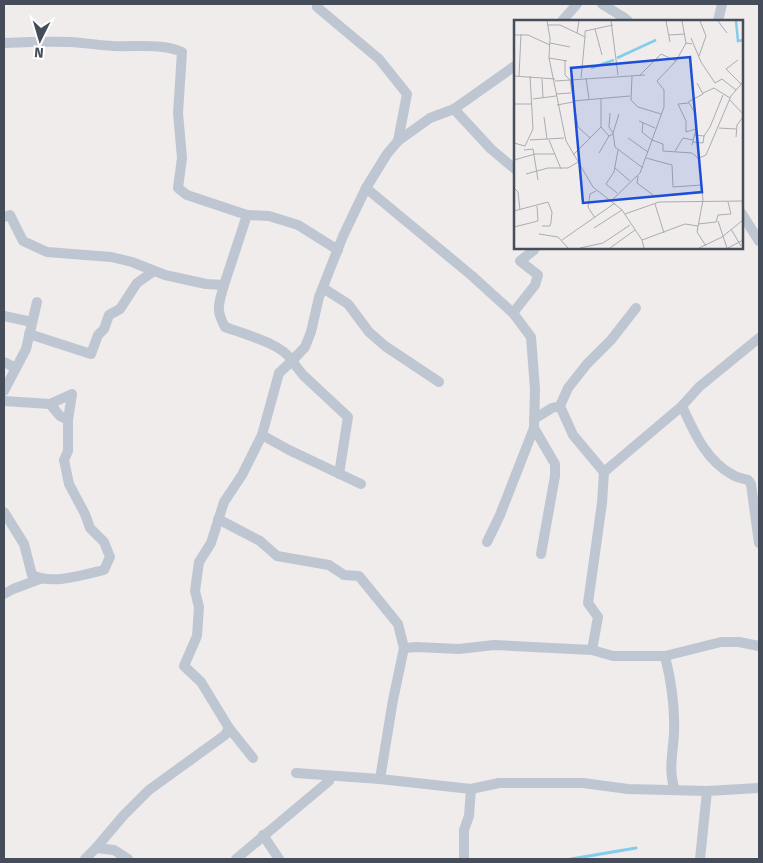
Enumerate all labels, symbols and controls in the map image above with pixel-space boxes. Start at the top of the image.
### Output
north arrow [15,15,65,65]
inset map [514,20,743,249]
text: N [34,44,44,61]

